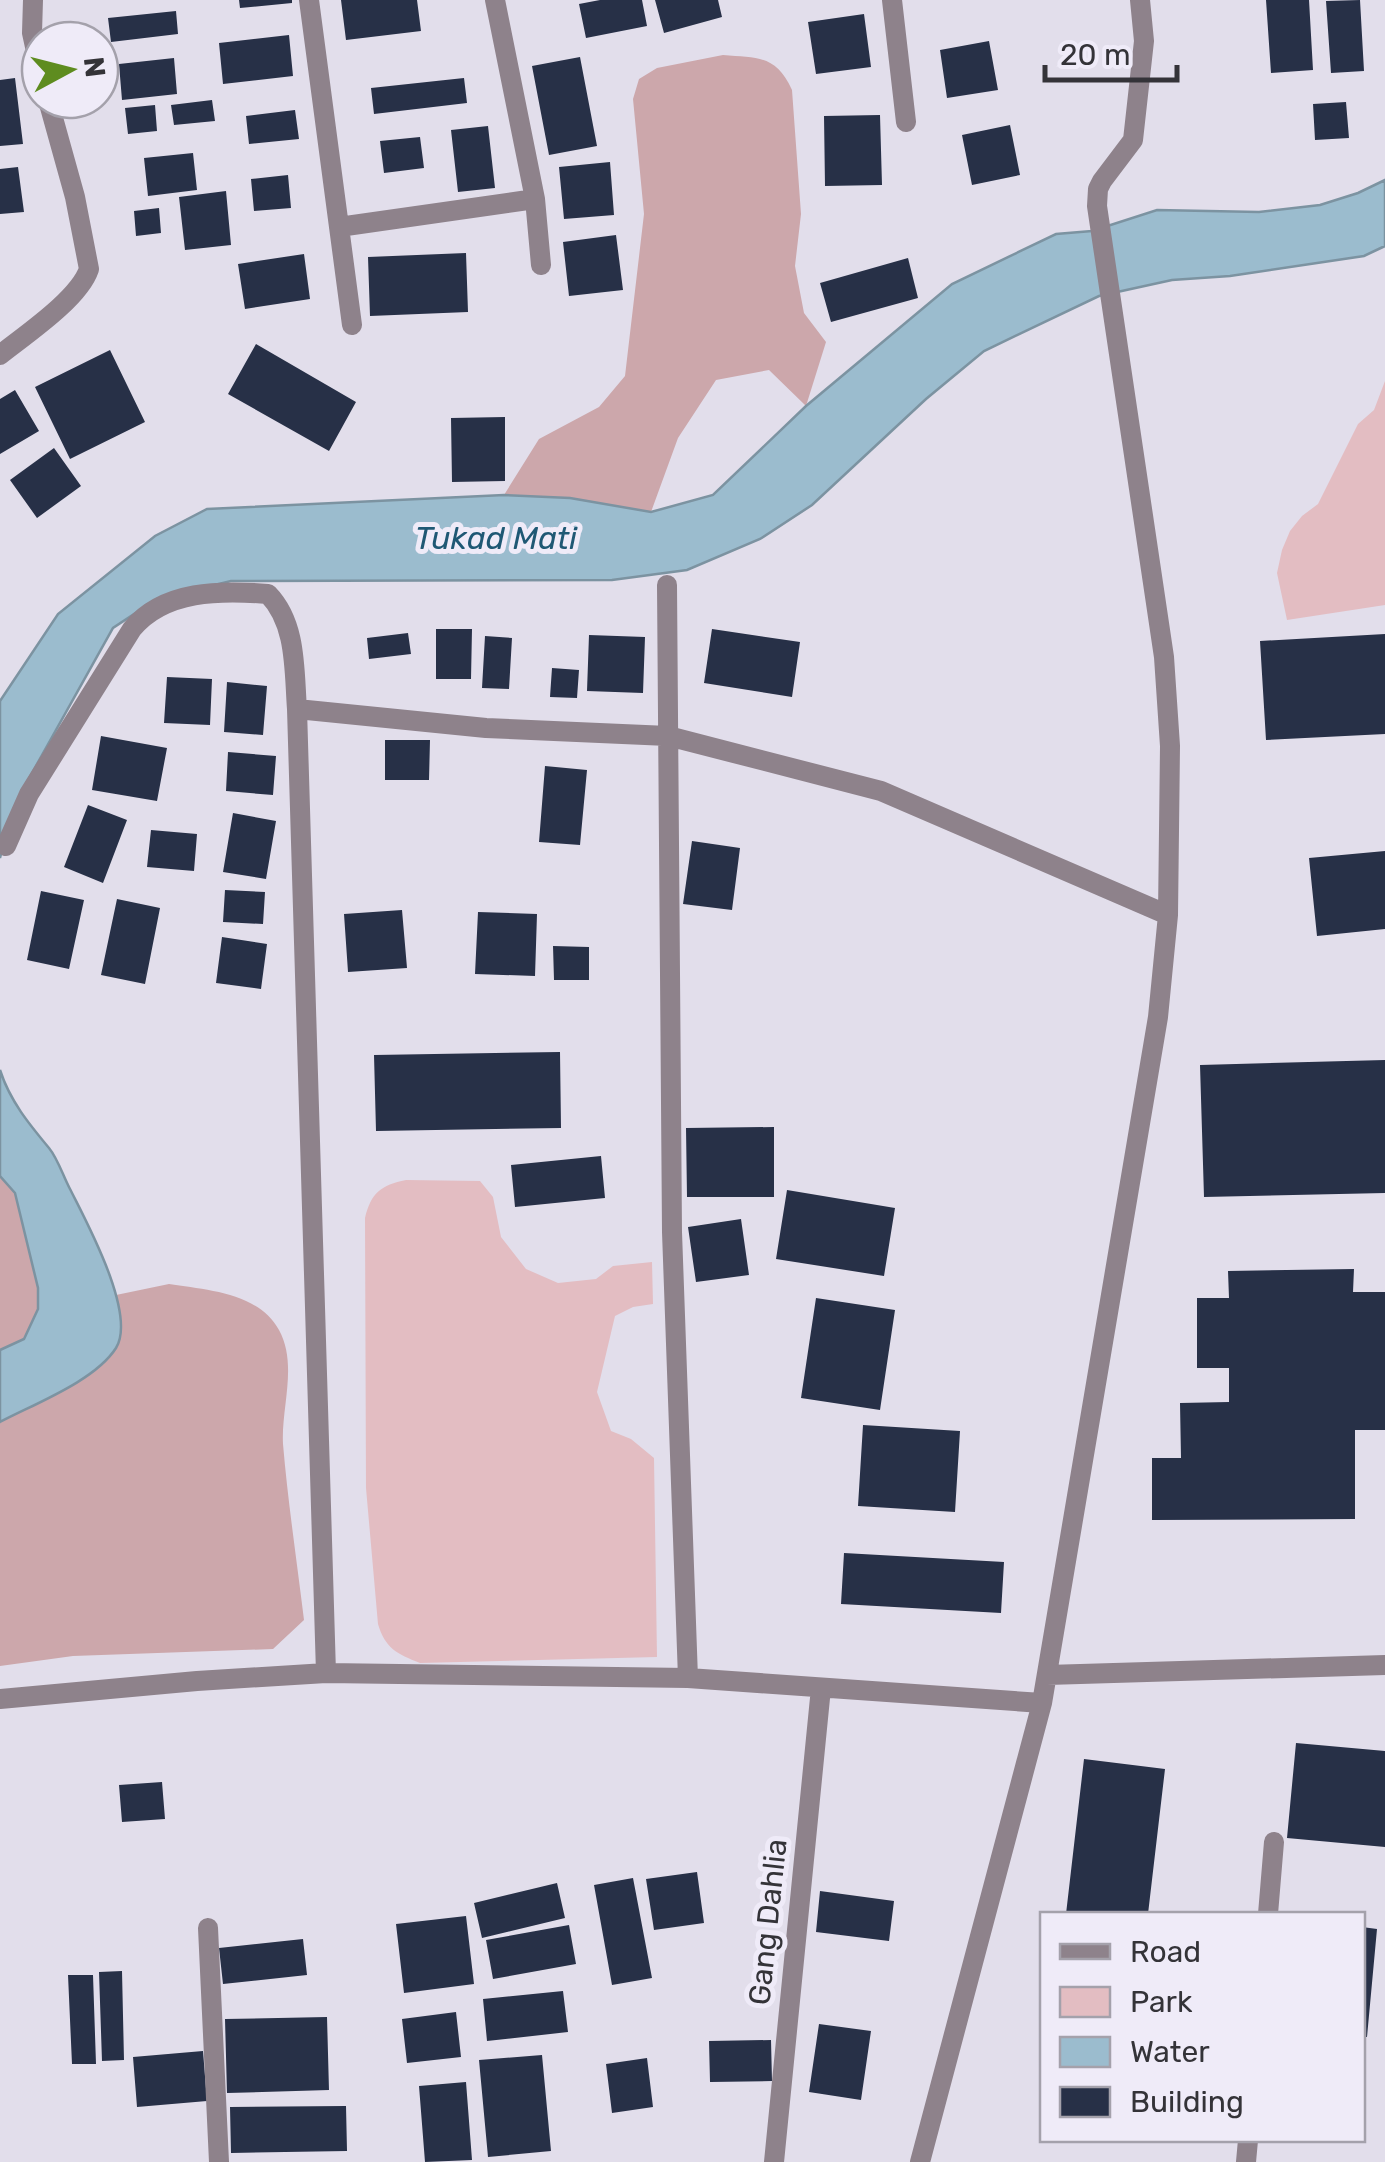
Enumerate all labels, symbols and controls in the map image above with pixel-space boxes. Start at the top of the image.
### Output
north arrow [20,20,120,120]
scale bar [1045,20,1178,82]
text: 20 m [1060,37,1131,73]
text: N [77,55,112,79]
water label: Tukad Mati [415,519,578,557]
street label: Gang Dahlia [741,1837,795,2007]
legend [1040,1912,1365,2142]
text: Road [1130,1934,1201,1970]
text: Park [1130,1984,1193,2020]
text: Water [1130,2034,1210,2070]
text: Building [1130,2084,1244,2120]

